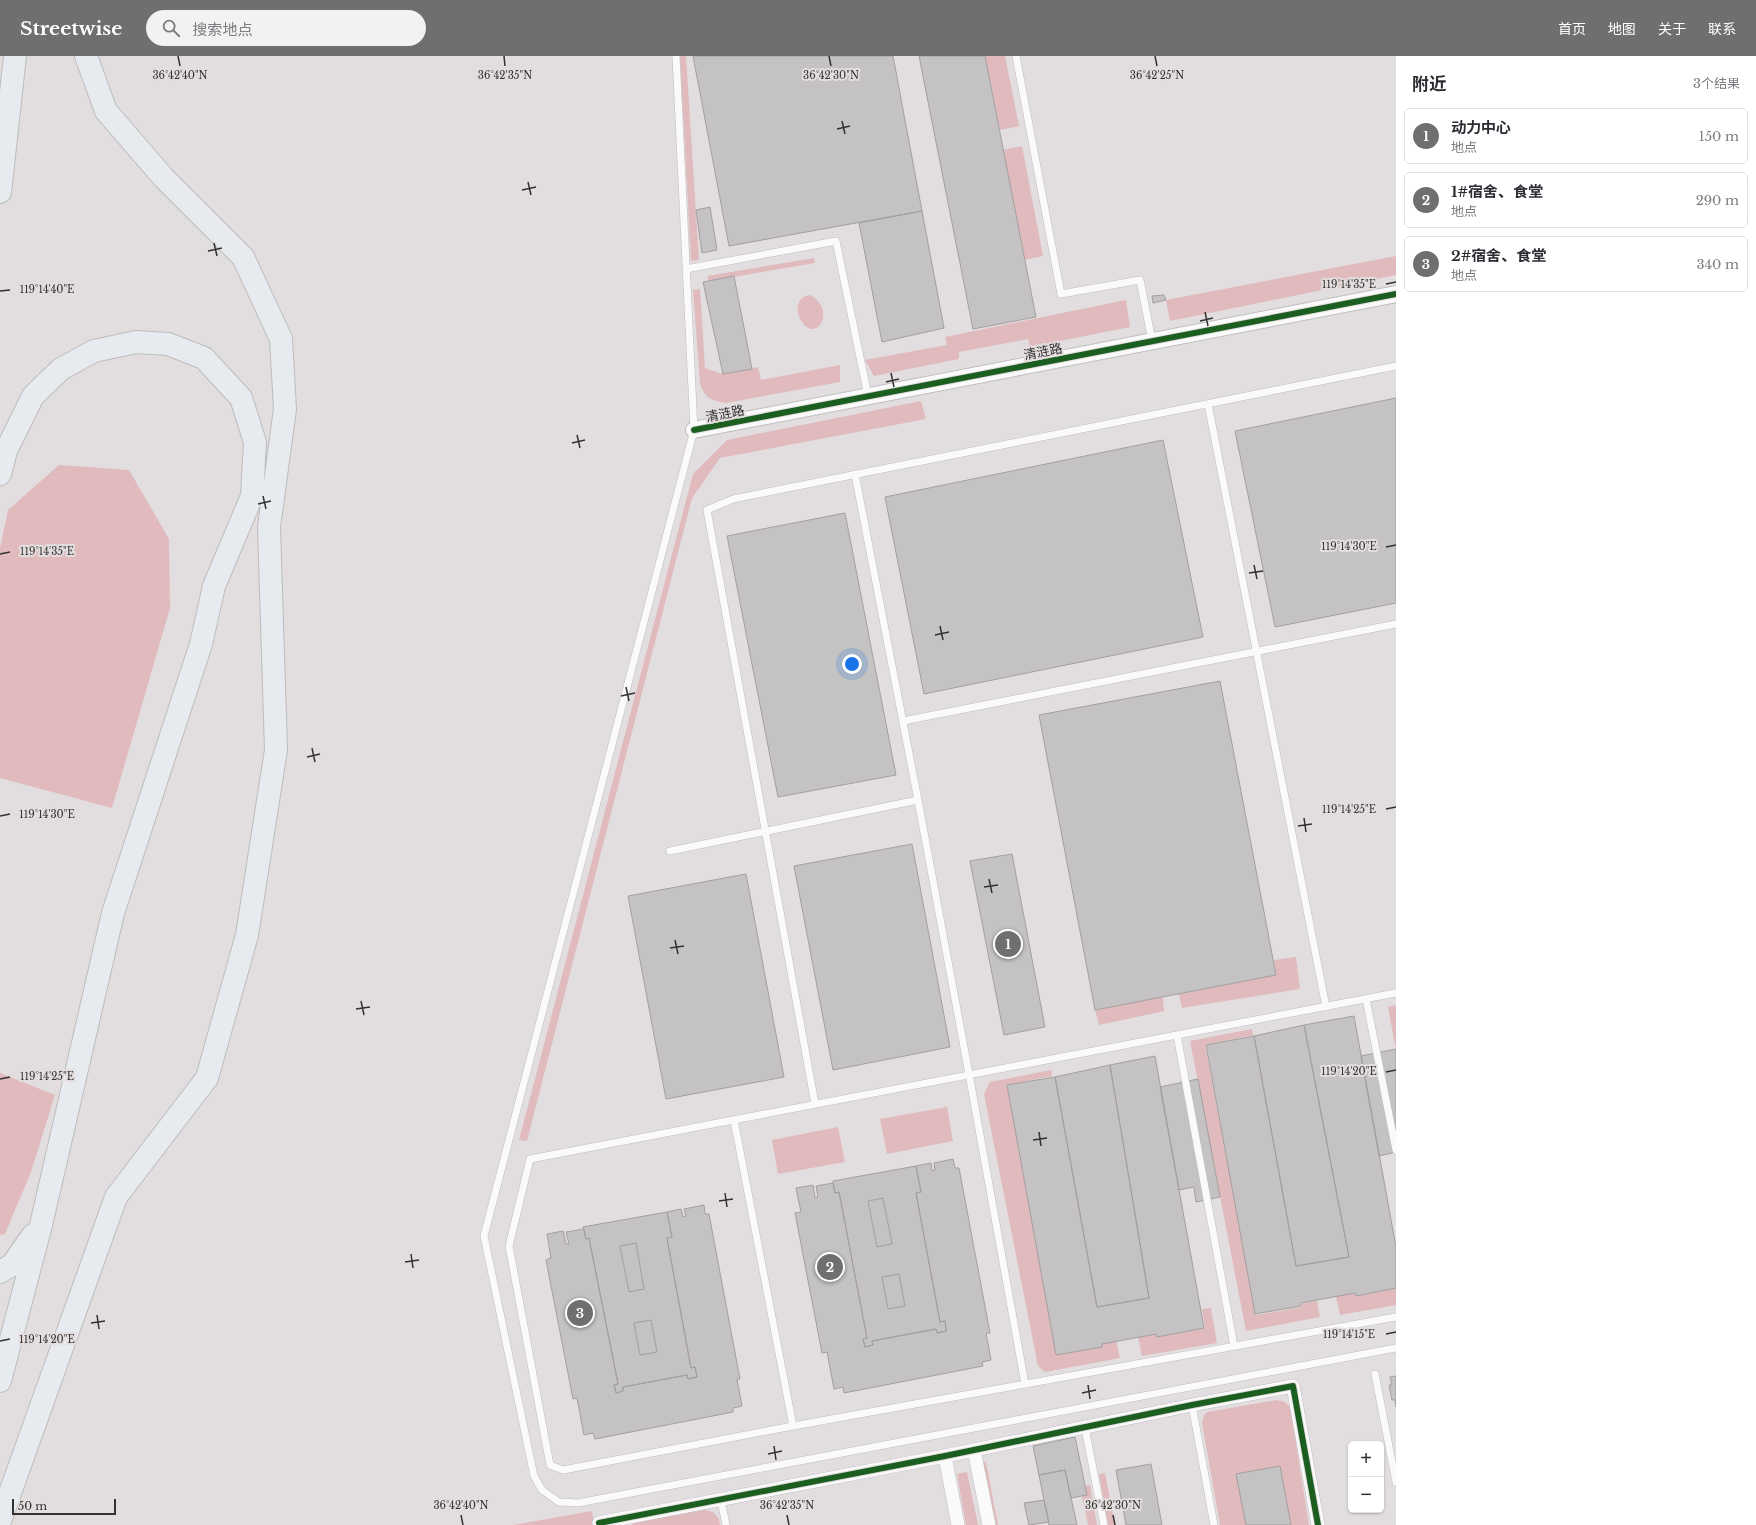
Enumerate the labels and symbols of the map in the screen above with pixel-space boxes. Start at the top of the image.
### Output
text: 36°42'40"N [152,69,208,82]
text: 36°42'35"N [478,69,532,82]
text: 36°42'30"N [803,69,859,82]
text: 36°42'25"N [1130,69,1184,82]
text: 119°14'35"E [1322,278,1376,291]
text: 119°14'40"E [20,283,74,296]
street label: 清涟路 [1022,339,1064,364]
street label: 清涟路 [704,401,746,426]
text: 119°14'30"E [1321,540,1377,553]
text: 119°14'35"E [20,545,74,558]
your location [842,654,862,674]
text: 119°14'25"E [1322,803,1376,816]
text: 119°14'30"E [19,808,75,821]
pin: 1 [995,929,1021,959]
text: 119°14'20"E [1321,1065,1377,1078]
text: 119°14'25"E [20,1070,74,1083]
pin: 2 [817,1252,843,1282]
pin: 3 [567,1298,593,1328]
text: 119°14'15"E [1323,1328,1375,1341]
text: 119°14'20"E [19,1333,75,1346]
scale bar [12,1497,116,1516]
text: 36°42'40"N [433,1499,489,1512]
text: 36°42'35"N [760,1499,814,1512]
text: 36°42'30"N [1085,1499,1141,1512]

